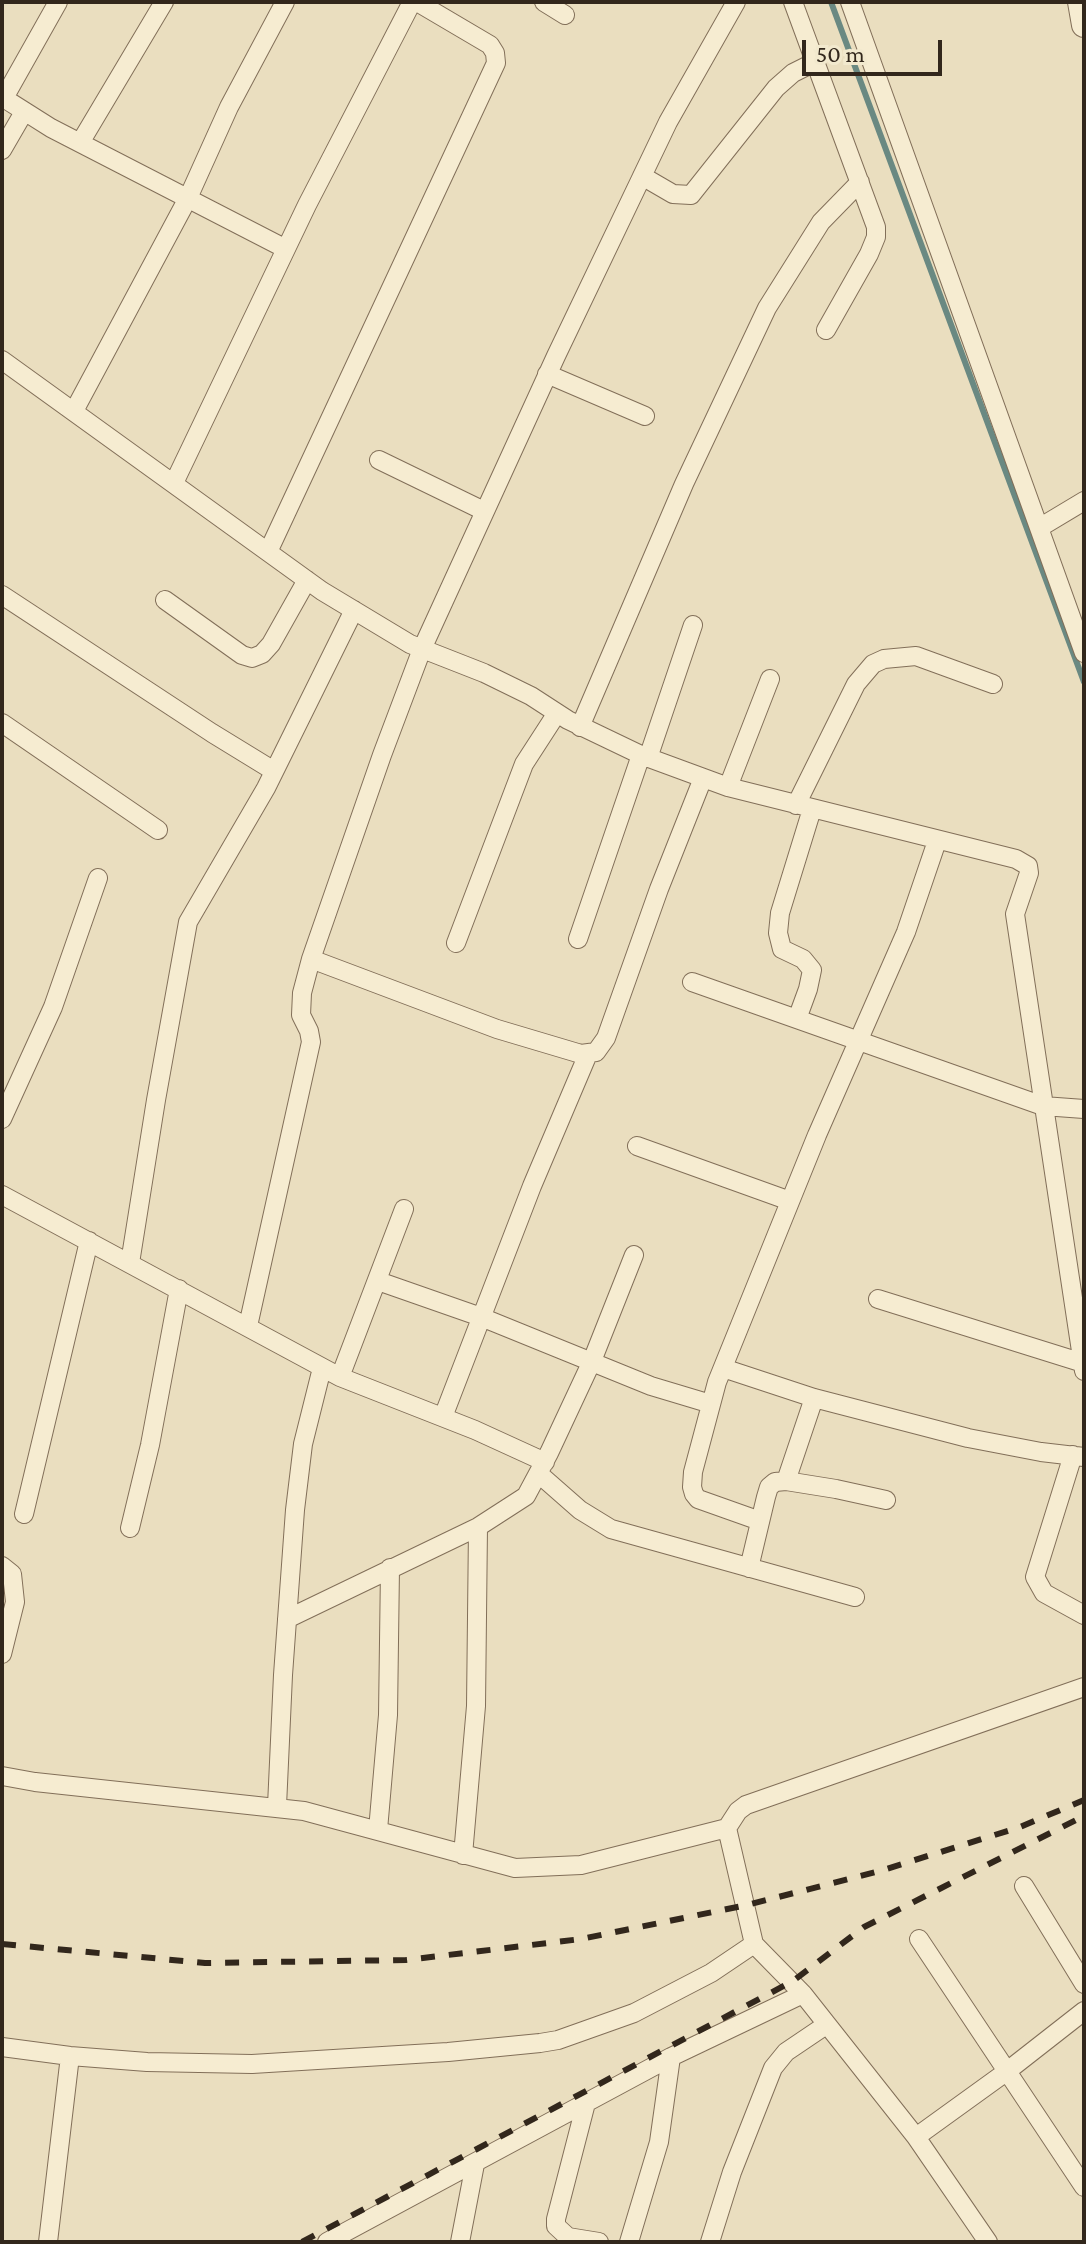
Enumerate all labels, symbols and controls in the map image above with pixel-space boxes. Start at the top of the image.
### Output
scale bar [806,24,946,74]
text: 50 m [816,40,865,67]

